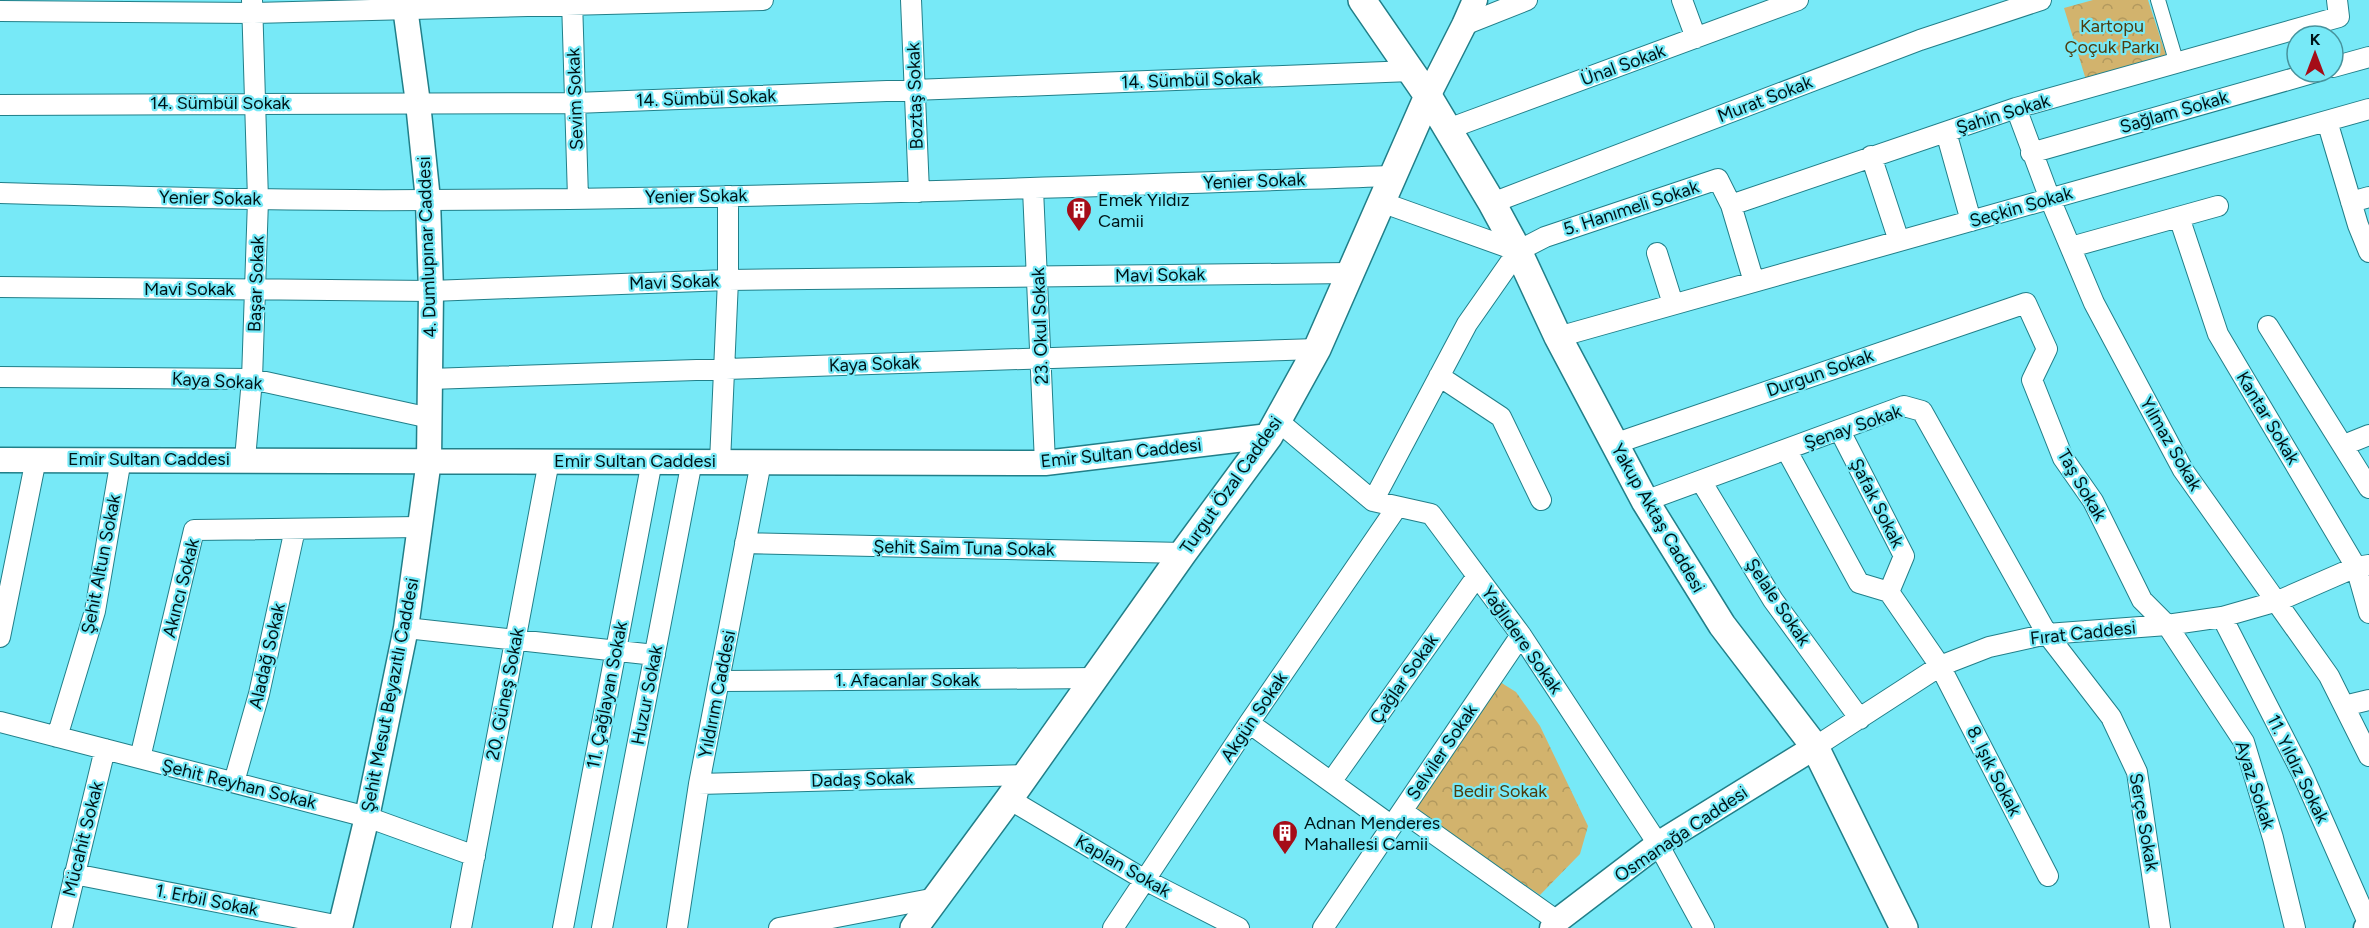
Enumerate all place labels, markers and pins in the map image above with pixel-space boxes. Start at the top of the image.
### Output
place label: Emek Yıldız Camii [1098,189,1190,232]
building icon: Emek Yıldız Camii [1064,195,1094,233]
place label: Adnan Menderes Mahallesi Camii [1304,812,1440,855]
building icon: Adnan Menderes Mahallesi Camii [1270,818,1300,856]

